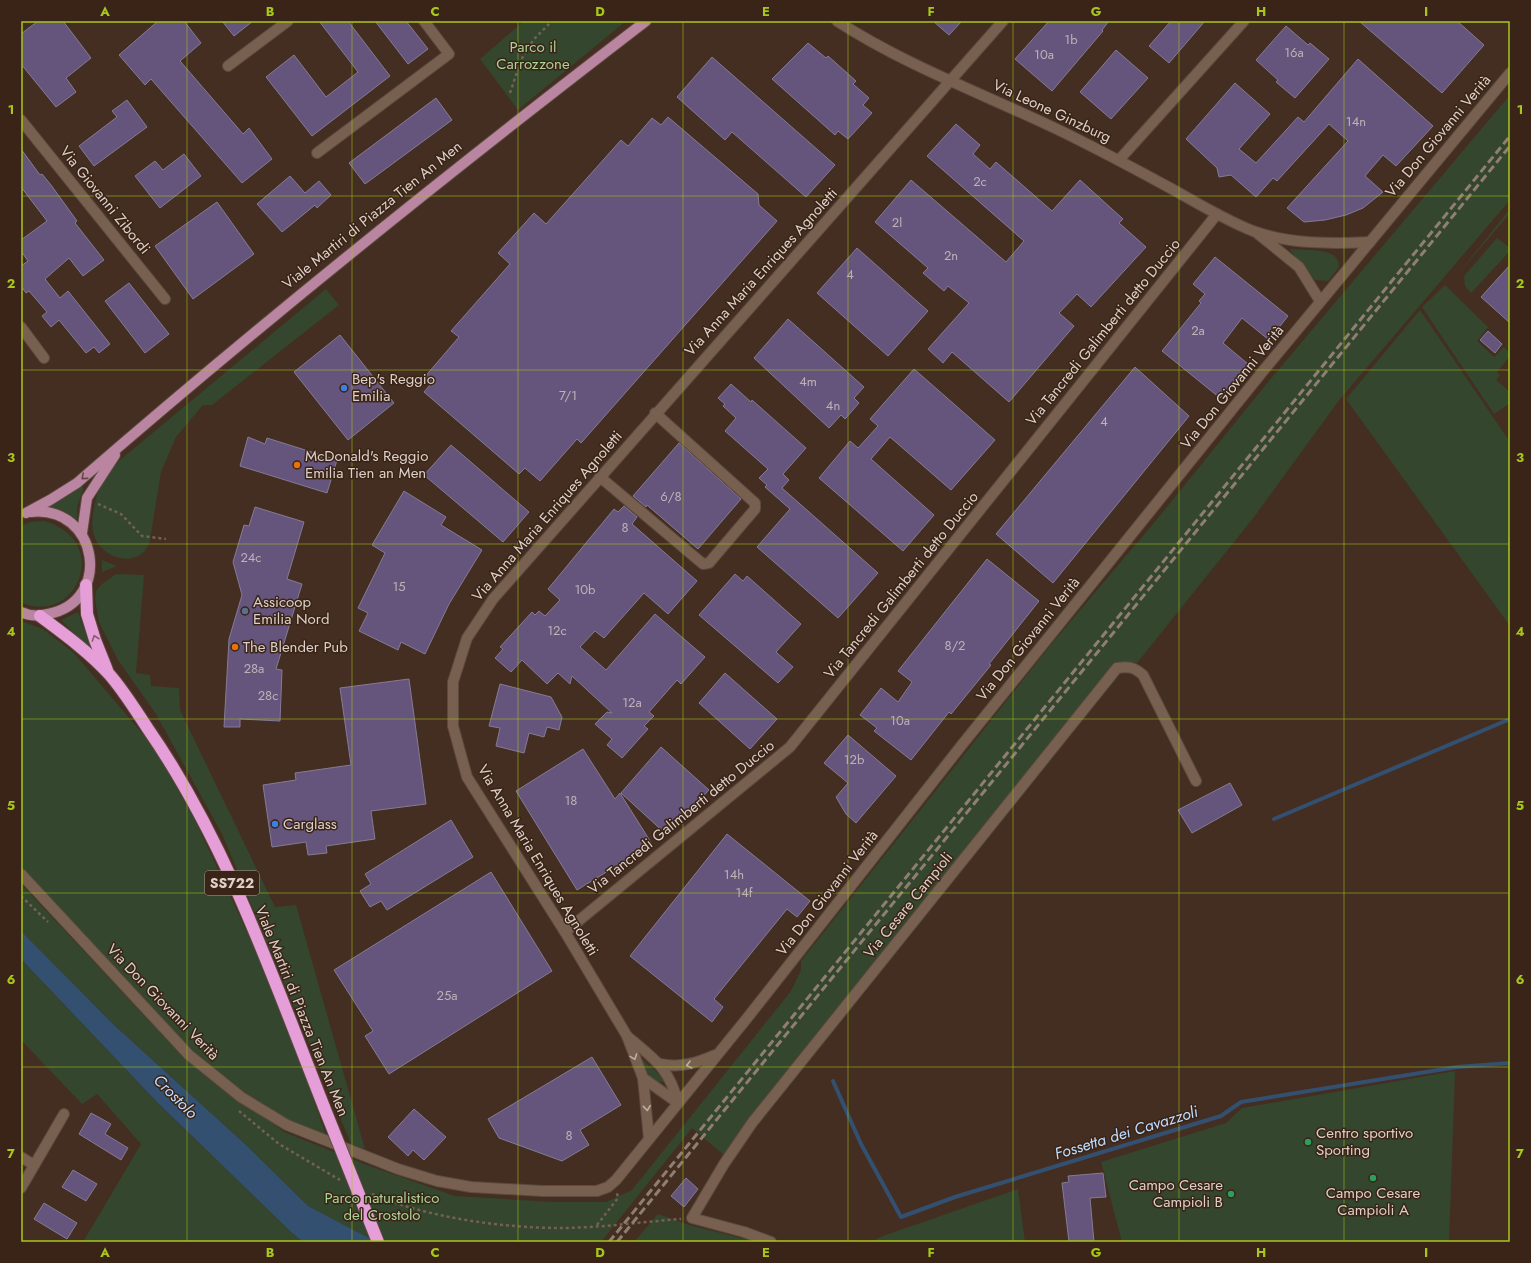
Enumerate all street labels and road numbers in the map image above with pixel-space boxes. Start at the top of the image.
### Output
street label: Via Don Giovanni Verità [1380,70,1496,202]
street label: Via Leone Ginzburg [989,74,1115,148]
street label: Viale Martiri di Piazza Tien An Men [277,135,467,295]
street label: Via Giovanni Zibordi [54,141,156,259]
street label: Via Anna Maria Enriques Agnoletti [679,183,843,361]
street label: Via Tancredi Galimberti detto Duccio [1021,234,1185,430]
street label: Via Don Giovanni Verità [1175,320,1289,454]
street label: Via Anna Maria Enriques Agnoletti [467,426,627,606]
street label: Via Tancredi Galimberti detto Duccio [819,487,983,683]
street label: Via Don Giovanni Verità [971,572,1085,706]
street label: Via Tancredi Galimberti detto Duccio [583,735,779,899]
street label: Via Anna Maria Enriques Agnoletti [472,760,604,960]
street label: Via Don Giovanni Verità [771,826,883,960]
street label: Via Cesare Campioli [858,847,958,963]
road number: SS722 [205,871,259,895]
street label: Viale Martiri di Piazza Tien An Men [250,902,354,1120]
street label: Via Don Giovanni Verità [102,939,224,1065]

